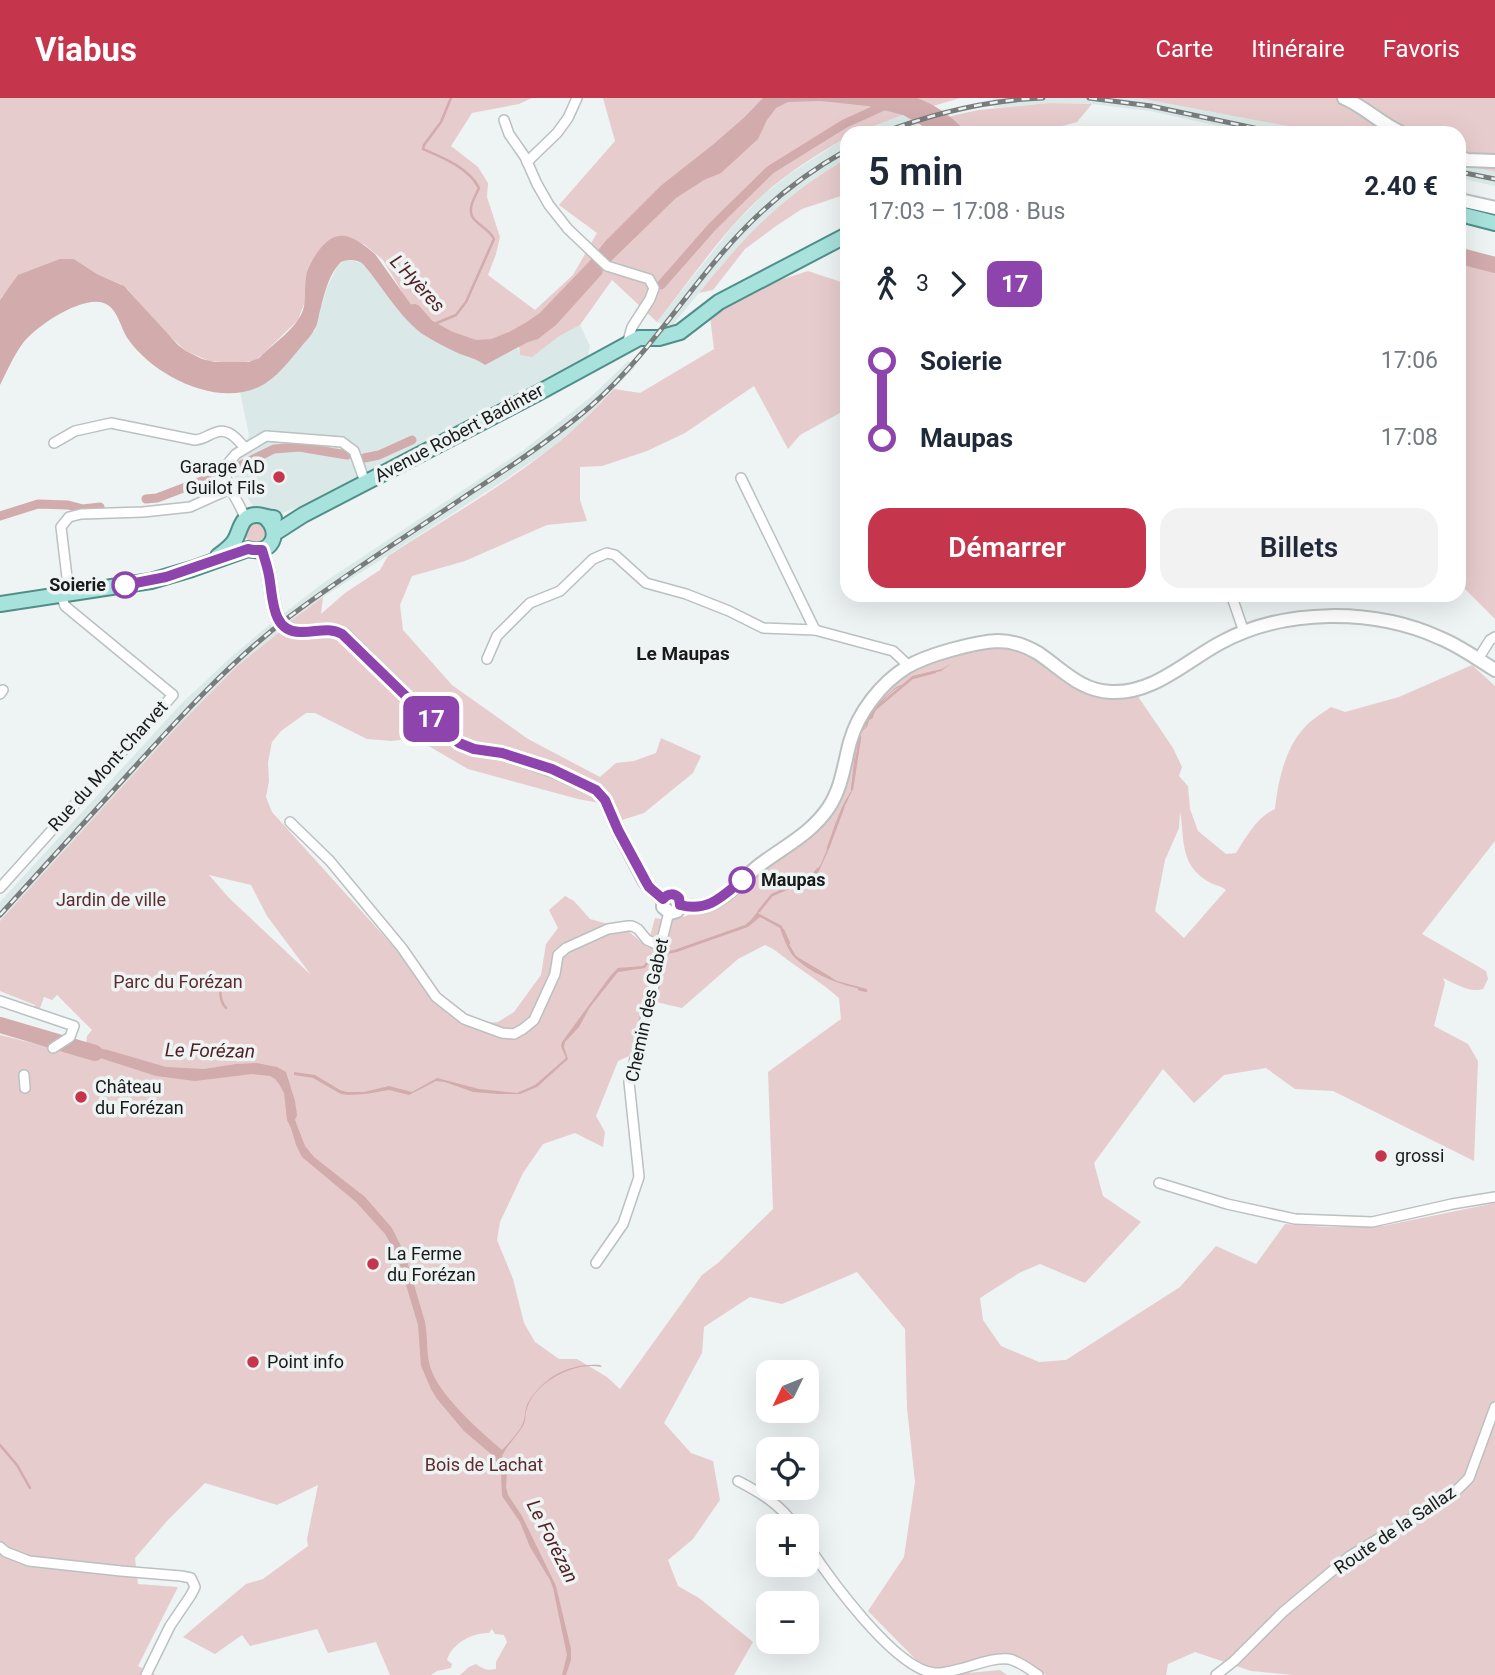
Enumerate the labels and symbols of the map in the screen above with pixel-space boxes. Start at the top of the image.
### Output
water label: L'Hyères [385,250,450,317]
street label: Avenue Robert Badinter [371,379,547,486]
place label: Garage AD Guilot Fils [180,456,265,498]
marker: Garage AD Guilot Fils [271,469,287,485]
marker: Soierie [112,572,138,598]
place label: Soierie [49,574,106,595]
district label: Le Maupas [636,642,730,665]
street label: Rue du Mont-Charvet [44,696,172,835]
line badge: 17 [400,696,462,742]
marker: Maupas [729,867,755,893]
place label: Maupas [761,869,825,890]
park label: Jardin de ville [56,889,166,910]
street label: Chemin des Gabet [621,936,672,1084]
park label: Parc du Forézan [113,971,243,992]
water label: Le Forézan [165,1038,255,1063]
place label: Château du Forézan [95,1076,184,1118]
marker: Château du Forézan [73,1089,89,1105]
place label: grossi [1395,1145,1444,1166]
marker: grossi [1373,1148,1389,1164]
place label: La Ferme du Forézan [387,1243,476,1285]
marker: La Ferme du Forézan [365,1256,381,1272]
place label: Point info [267,1351,344,1372]
marker: Point info [245,1354,261,1370]
north arrow [756,1360,819,1423]
park label: Bois de Lachat [425,1454,543,1475]
street label: Route de la Sallaz [1330,1481,1459,1578]
water label: Le Forézan [522,1496,583,1587]

